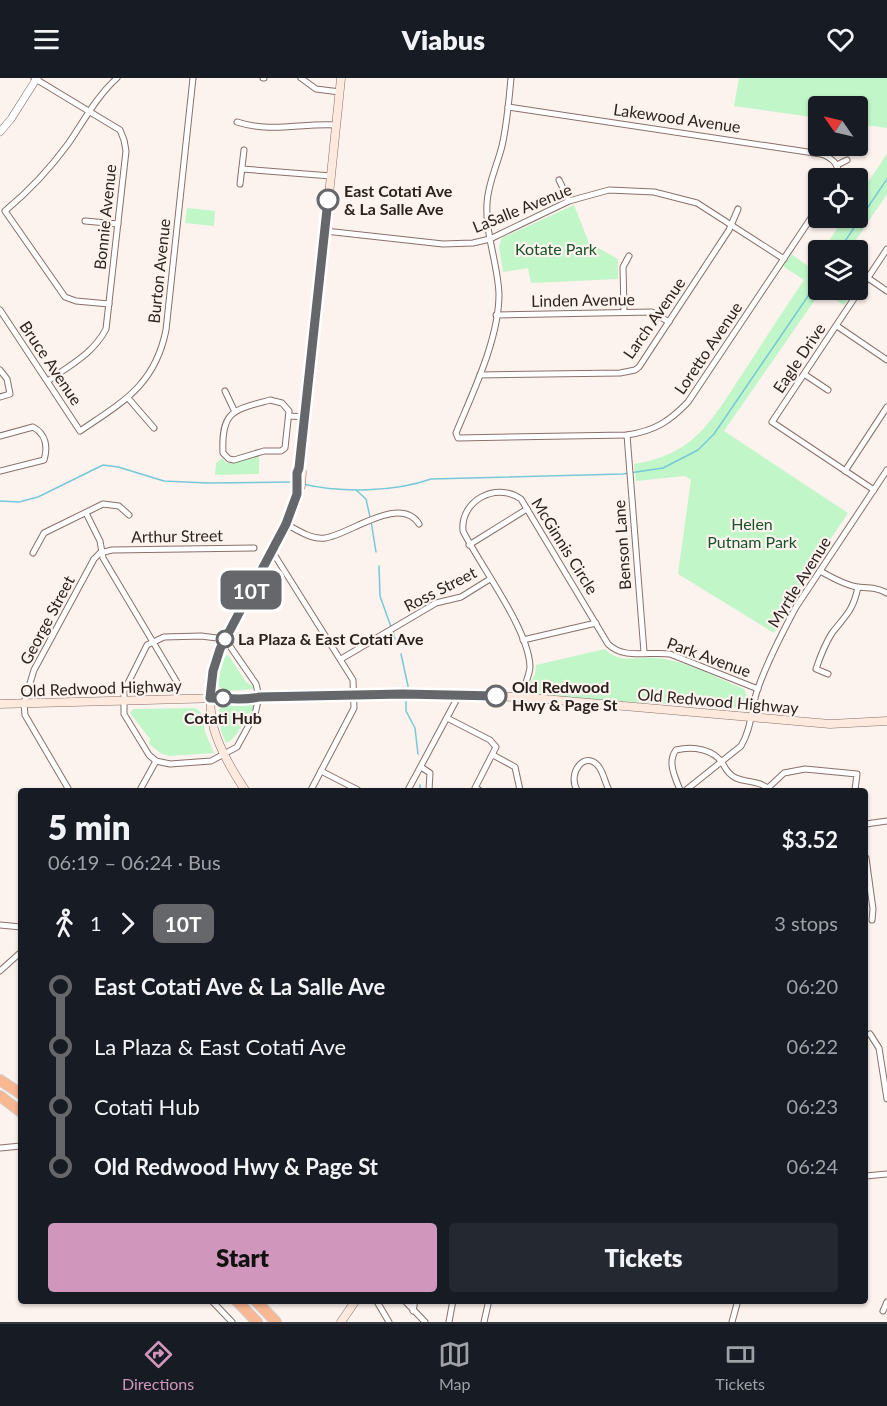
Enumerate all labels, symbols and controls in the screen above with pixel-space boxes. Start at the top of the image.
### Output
icon: menu [30,23,63,56]
text: Viabus [402,23,485,56]
icon: heart [824,23,857,56]
north arrow [808,96,868,156]
map controls [808,96,868,300]
street label: Lakewood Avenue [612,99,742,136]
street label: Bonnie Avenue [90,163,119,271]
button: locate [808,168,868,228]
street label: LaSalle Avenue [470,179,574,236]
place label: East Cotati Ave & La Salle Ave [344,181,453,218]
marker: East Cotati Ave & La Salle Ave [317,189,339,211]
street label: Burton Avenue [144,218,173,324]
park label: Kotate Park [515,239,598,258]
button: layers [808,240,868,300]
street label: Larch Avenue [619,273,689,362]
street label: Linden Avenue [531,289,635,310]
street label: Loretto Avenue [670,298,745,397]
street label: Bruce Avenue [16,317,87,408]
street label: Eagle Drive [768,319,829,396]
street label: McGinnis Circle [528,494,603,597]
street label: Benson Lane [609,499,634,591]
park label: Helen Putnam Park [707,514,798,551]
street label: Arthur Street [131,525,223,546]
street label: Myrtle Avenue [763,533,834,631]
street label: Ross Street [400,562,479,615]
line badge: 10T [216,570,286,610]
street label: George Street [15,572,78,667]
text: 10T [233,578,269,603]
place label: La Plaza & East Cotati Ave [238,629,424,648]
marker: La Plaza & East Cotati Ave [216,630,234,648]
street label: Park Avenue [665,633,754,680]
street label: Old Redwood Highway [20,675,183,700]
place label: Old Redwood Hwy & Page St [512,677,617,714]
street label: Old Redwood Highway [637,684,800,717]
marker: Old Redwood Hwy & Page St [485,685,507,707]
marker: Cotati Hub [214,689,232,707]
place label: Cotati Hub [184,708,262,727]
text: 5 min [48,807,130,847]
text: $3.52 [782,826,838,853]
text: 06:19 – 06:24 · Bus [48,850,221,874]
icon: walk [48,907,81,940]
icon: forward [111,907,144,940]
text: 1 [90,911,102,935]
text: 10T [165,911,202,936]
text: 3 stops [774,911,838,935]
text: East Cotati Ave & La Salle Ave [94,973,385,1000]
text: 06:20 [787,974,838,998]
text: La Plaza & East Cotati Ave [94,1033,346,1060]
text: 06:22 [787,1034,838,1058]
text: Cotati Hub [94,1093,200,1120]
text: 06:23 [787,1094,838,1118]
text: Old Redwood Hwy & Page St [94,1153,378,1180]
text: 06:24 [787,1154,838,1178]
button: Start [48,1223,437,1292]
button: Tickets [449,1223,838,1292]
tab: Directions [122,1338,194,1393]
tab: Map [438,1338,471,1393]
tab: Tickets [715,1338,765,1393]

